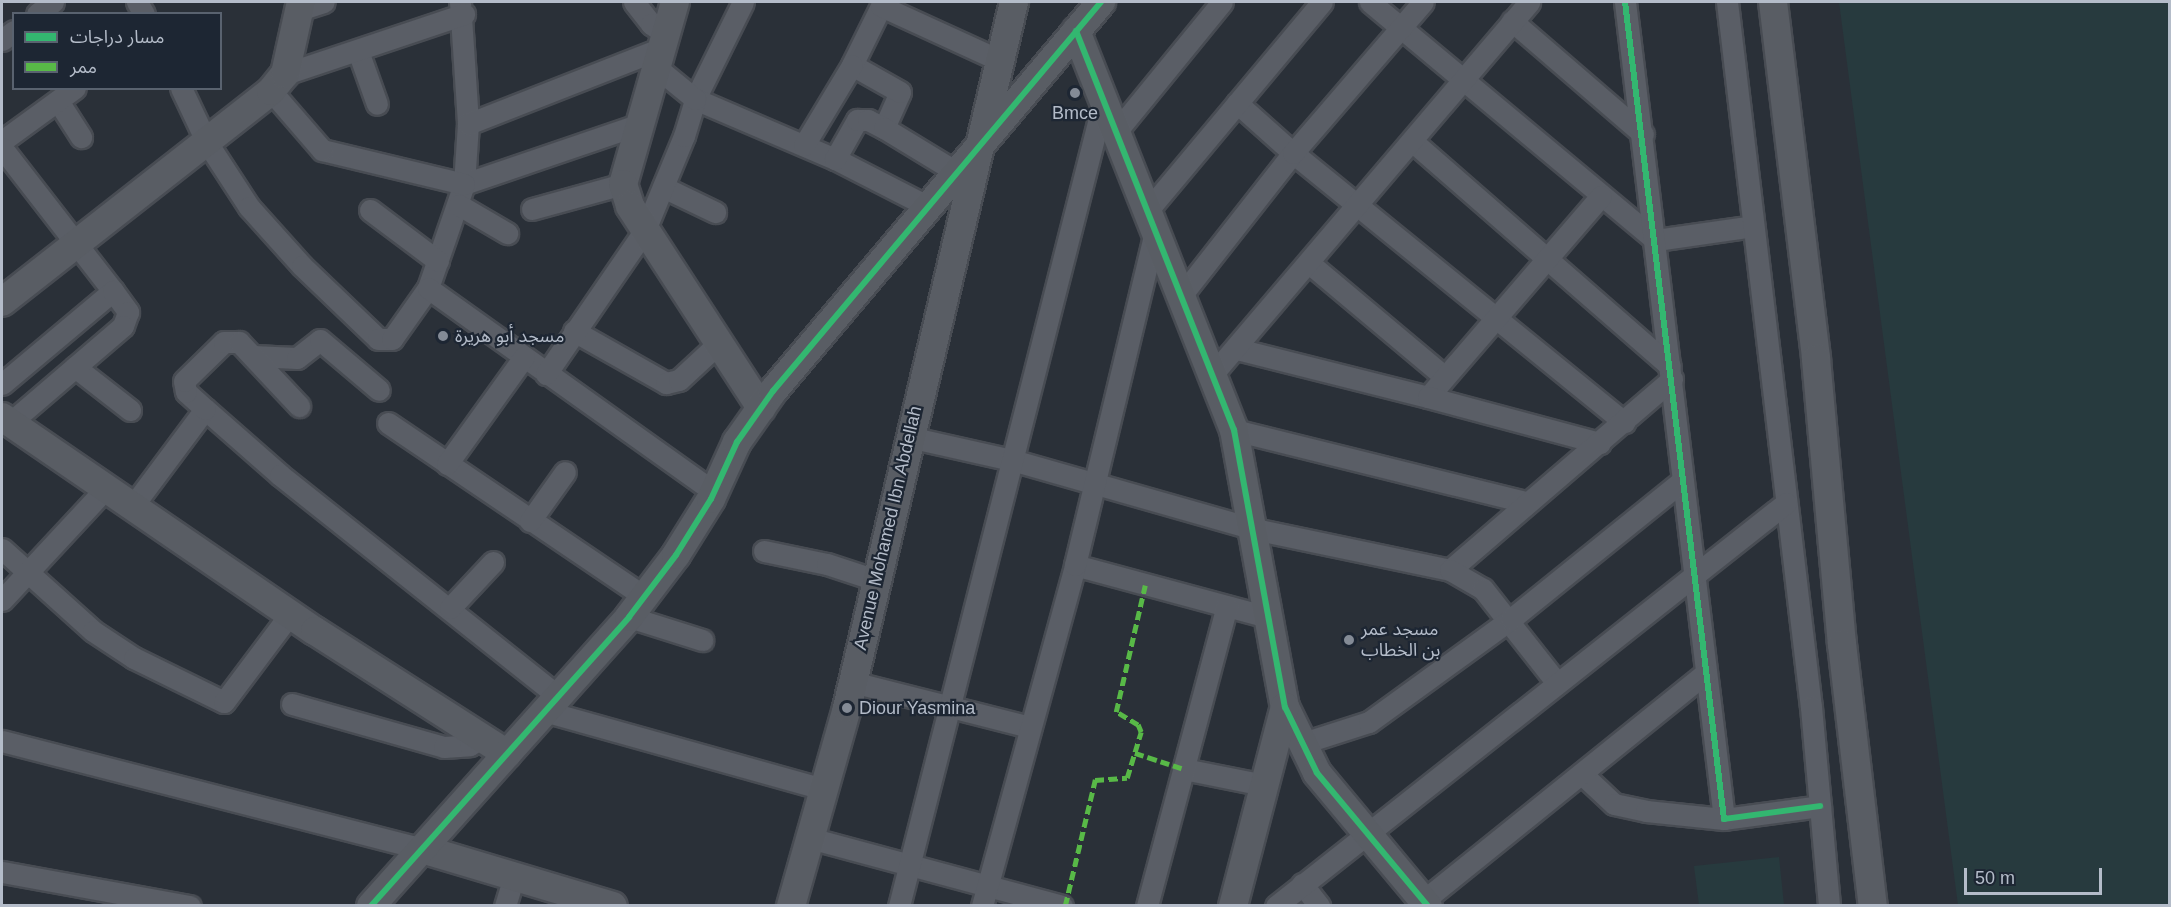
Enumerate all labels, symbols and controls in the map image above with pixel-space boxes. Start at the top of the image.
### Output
legend [12,12,222,90]
text: مسار دراجات [70,27,164,47]
text: ممر [70,57,97,77]
marker: Bmce [1068,86,1082,100]
place label: Bmce [1052,102,1098,124]
place label: مسجد أبو هريرة [455,325,564,347]
marker: مسجد أبو هريرة [436,329,450,343]
street label: Avenue Mohamed Ibn Abdellah [849,403,927,653]
place label: مسجد عمر بن الخطاب [1361,619,1440,662]
marker: مسجد عمر بن الخطاب [1342,633,1356,647]
place label: Diour Yasmina [859,697,976,719]
marker: Diour Yasmina [840,701,854,715]
scale bar [1967,856,2105,894]
text: 50 m [1975,868,2015,888]

